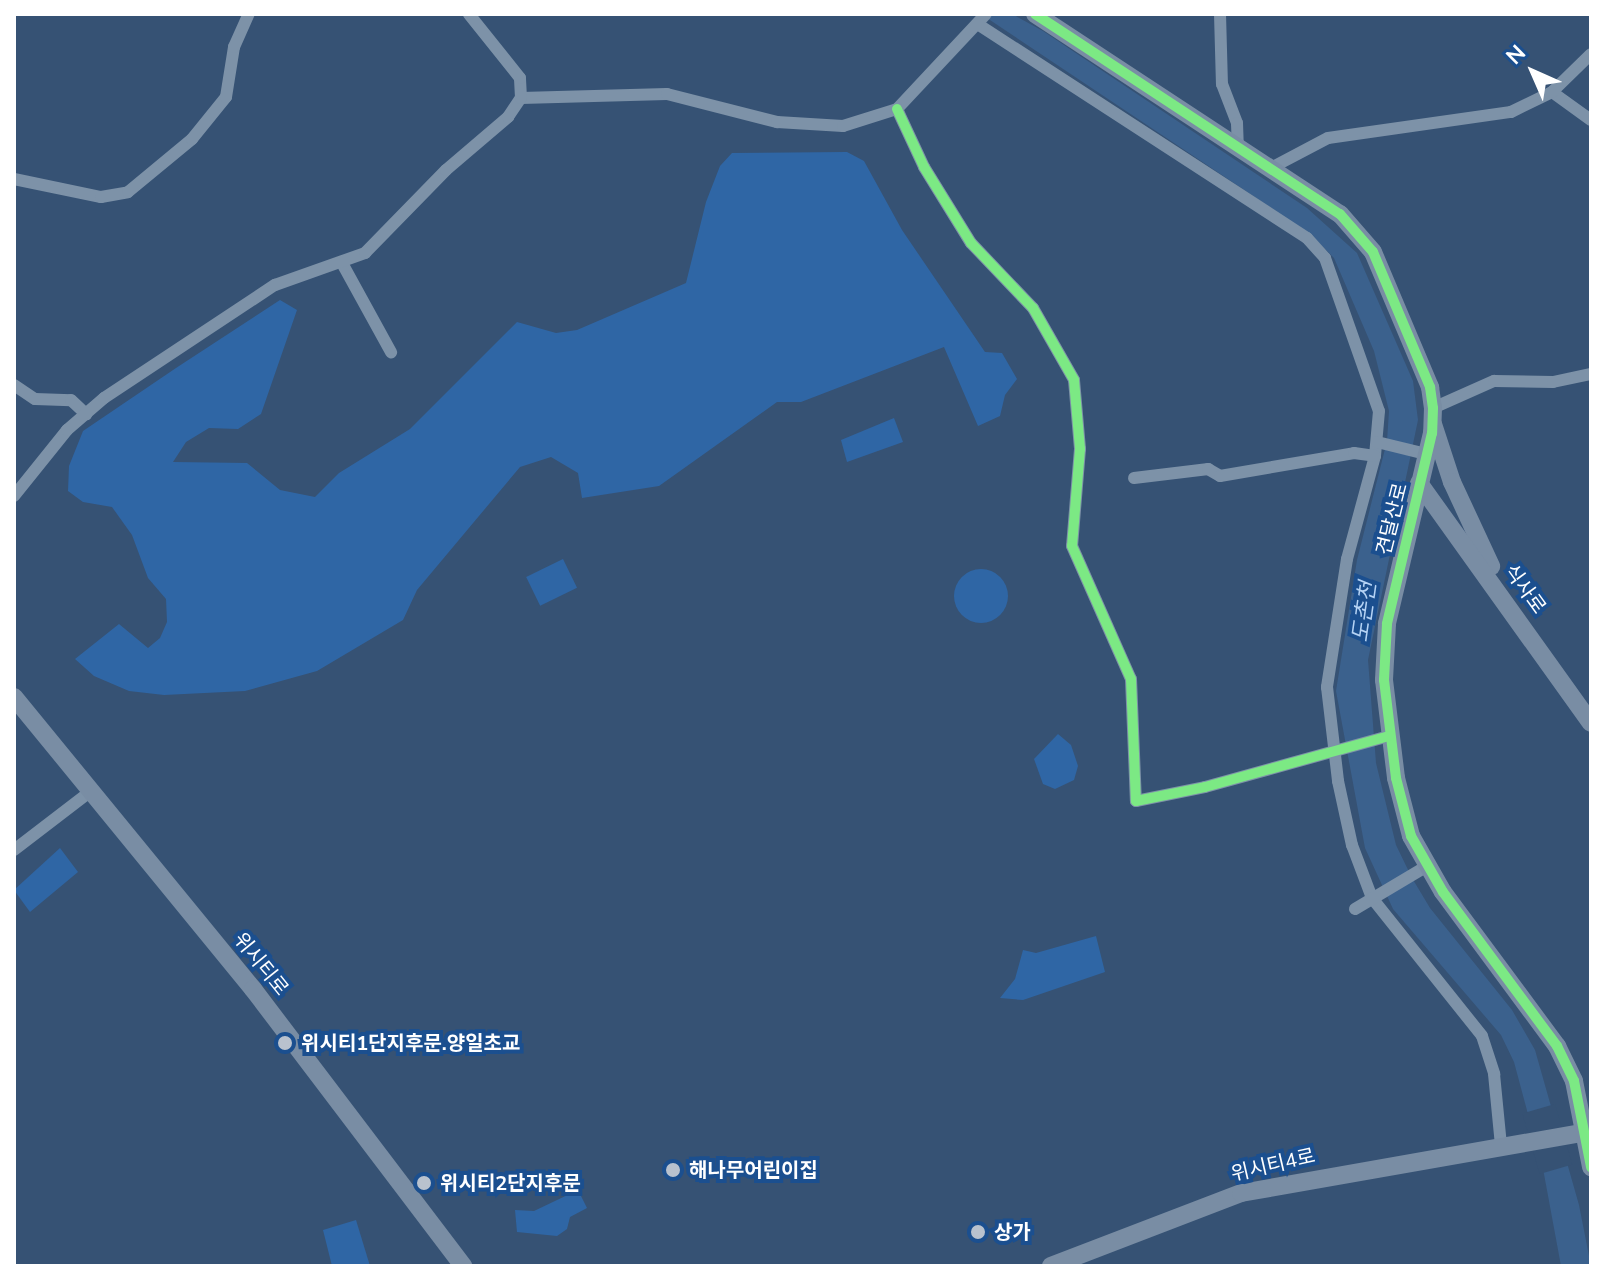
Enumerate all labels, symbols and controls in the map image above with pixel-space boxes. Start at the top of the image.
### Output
north arrow [1493,32,1573,112]
text: N [1500,39,1532,71]
street label: 견달산로 [1371,480,1413,558]
street label: 식사로 [1499,560,1551,618]
water label: 도촌천 [1348,580,1382,644]
street label: 위시티로 [229,928,293,1000]
place label: 위시티1단지후문.양일초교 [301,1031,520,1055]
marker: 위시티1단지후문.양일초교 [276,1034,294,1052]
street label: 위시티4로 [1229,1144,1317,1186]
place label: 해나무어린이집 [689,1158,818,1182]
marker: 해나무어린이집 [664,1161,682,1179]
place label: 위시티2단지후문 [440,1171,581,1195]
marker: 위시티2단지후문 [415,1174,433,1192]
place label: 상가 [994,1220,1031,1244]
marker: 상가 [969,1223,987,1241]

